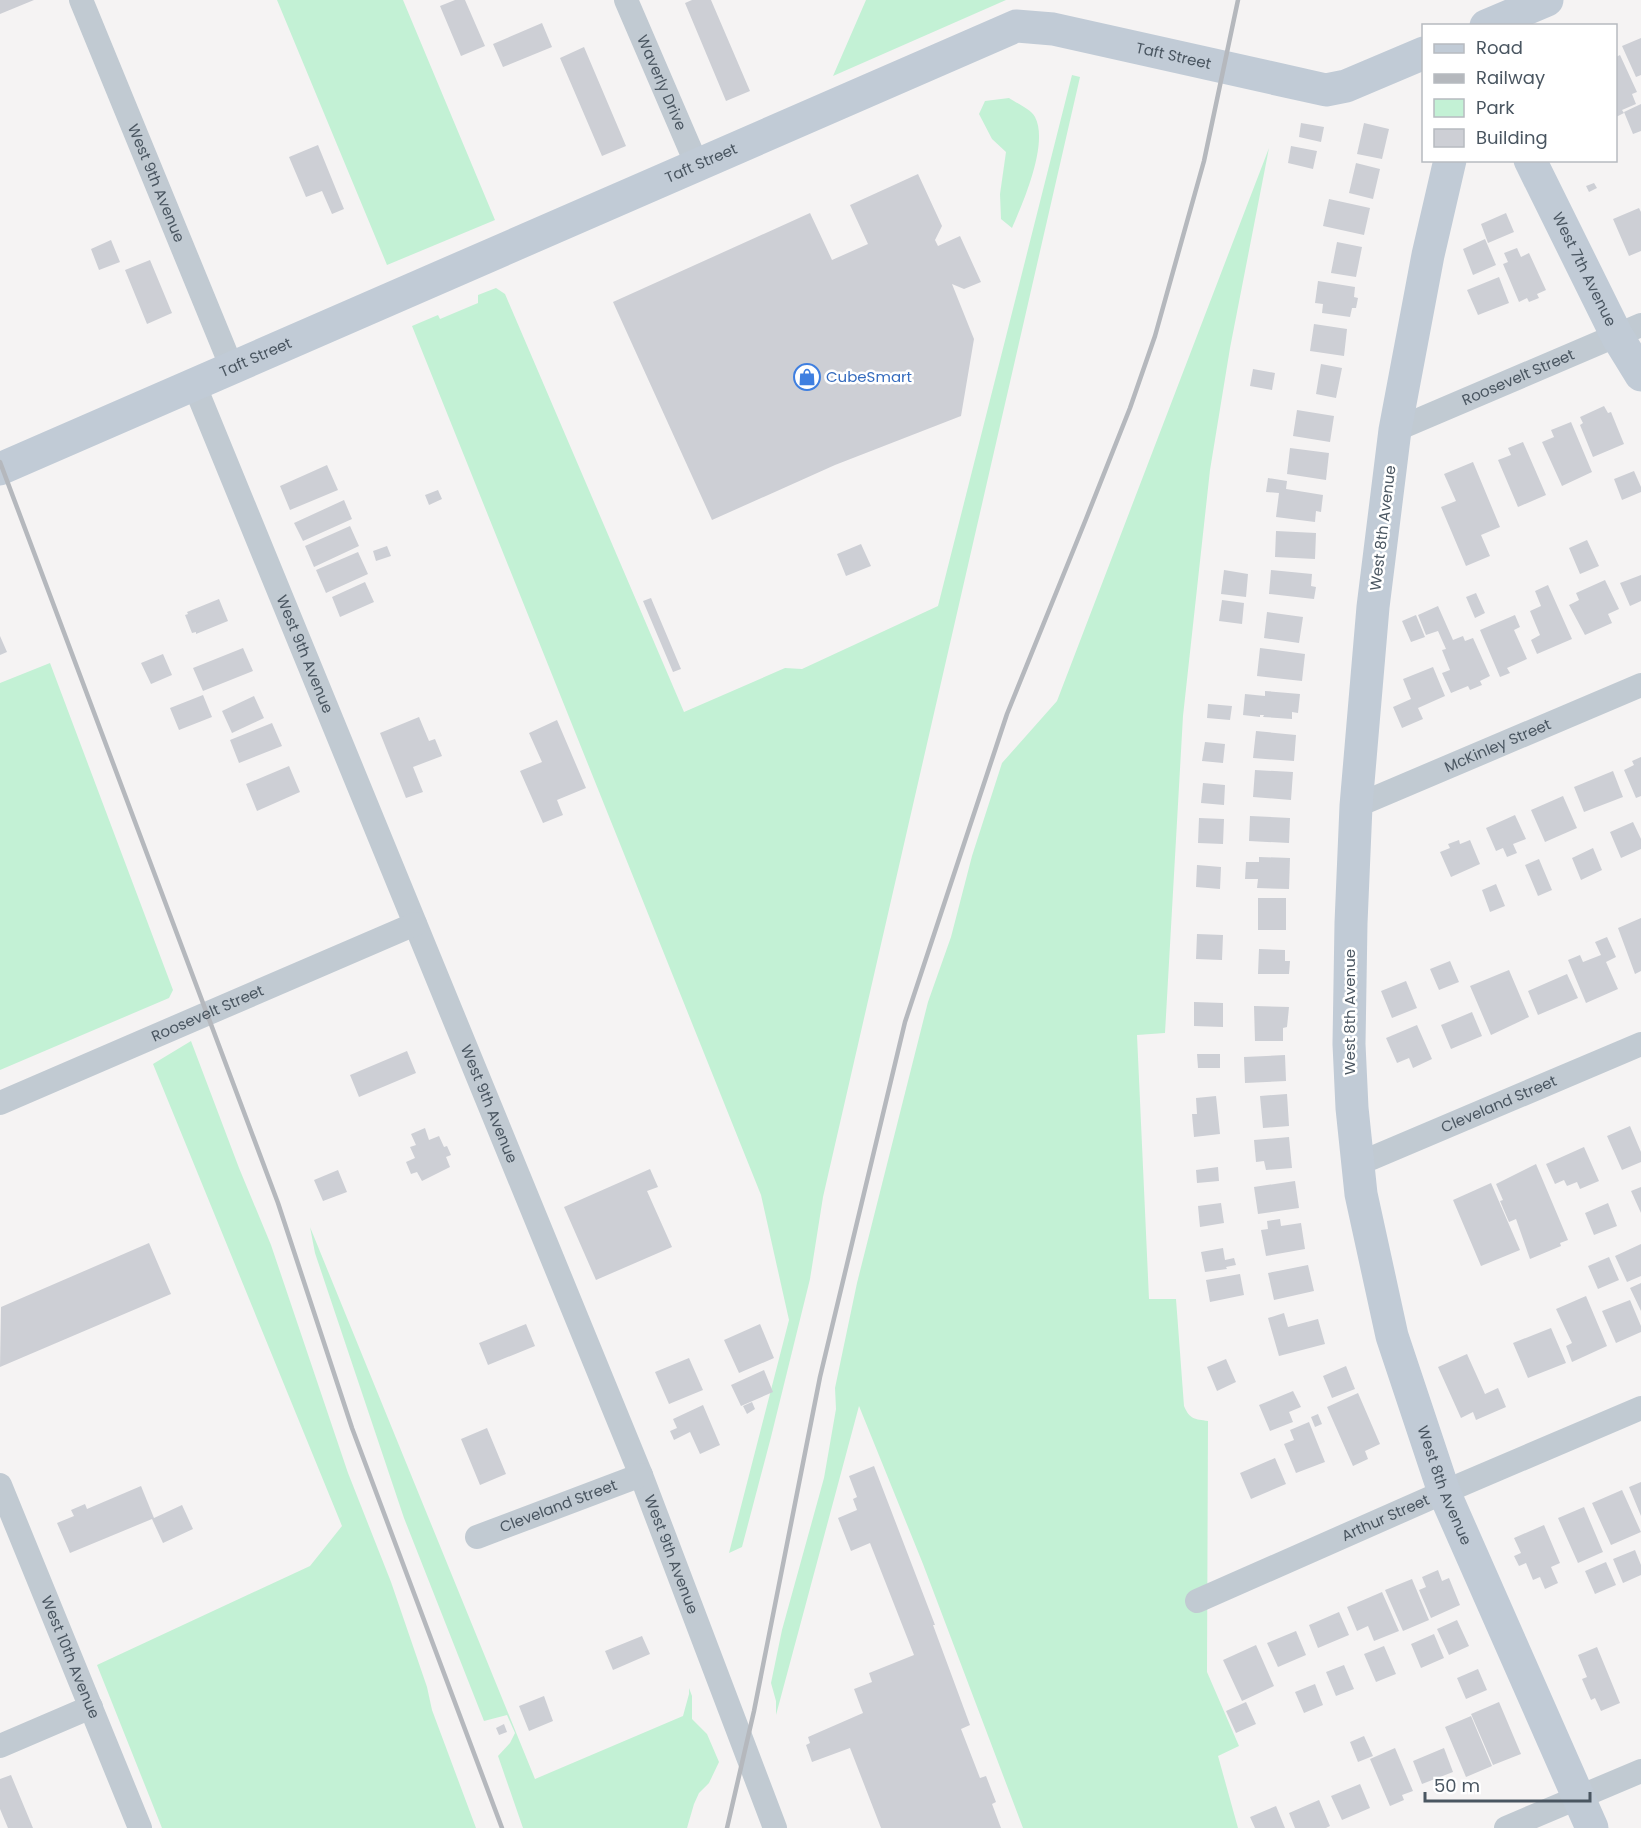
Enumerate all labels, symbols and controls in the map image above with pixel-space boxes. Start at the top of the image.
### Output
legend [1422,24,1617,162]
street label: Waverly Drive [632,31,692,133]
text: Road [1476,35,1523,60]
street label: Taft Street [1134,37,1213,74]
text: Railway [1476,65,1545,90]
text: Park [1476,95,1515,120]
street label: West 9th Avenue [123,121,190,245]
text: Building [1476,125,1548,150]
street label: Taft Street [662,138,740,188]
street label: West 7th Avenue [1547,208,1622,330]
street label: Taft Street [216,332,295,382]
street label: Roosevelt Street [1459,344,1578,410]
shop icon: CubeSmart [792,362,822,392]
place label: CubeSmart [826,366,912,387]
street label: West 8th Avenue [1364,464,1401,592]
street label: West 9th Avenue [272,592,339,716]
street label: McKinley Street [1441,713,1554,777]
street label: West 8th Avenue [1339,949,1360,1075]
street label: Roosevelt Street [148,980,267,1047]
street label: West 9th Avenue [456,1041,523,1166]
street label: Cleveland Street [1438,1070,1560,1138]
street label: West 8th Avenue [1413,1423,1477,1548]
street label: Cleveland Street [497,1474,620,1538]
street label: Arthur Street [1338,1489,1433,1546]
street label: West 9th Avenue [639,1492,704,1617]
street label: West 10th Avenue [36,1592,105,1722]
scale bar [1425,1765,1590,1803]
text: 50 m [1434,1773,1480,1798]

